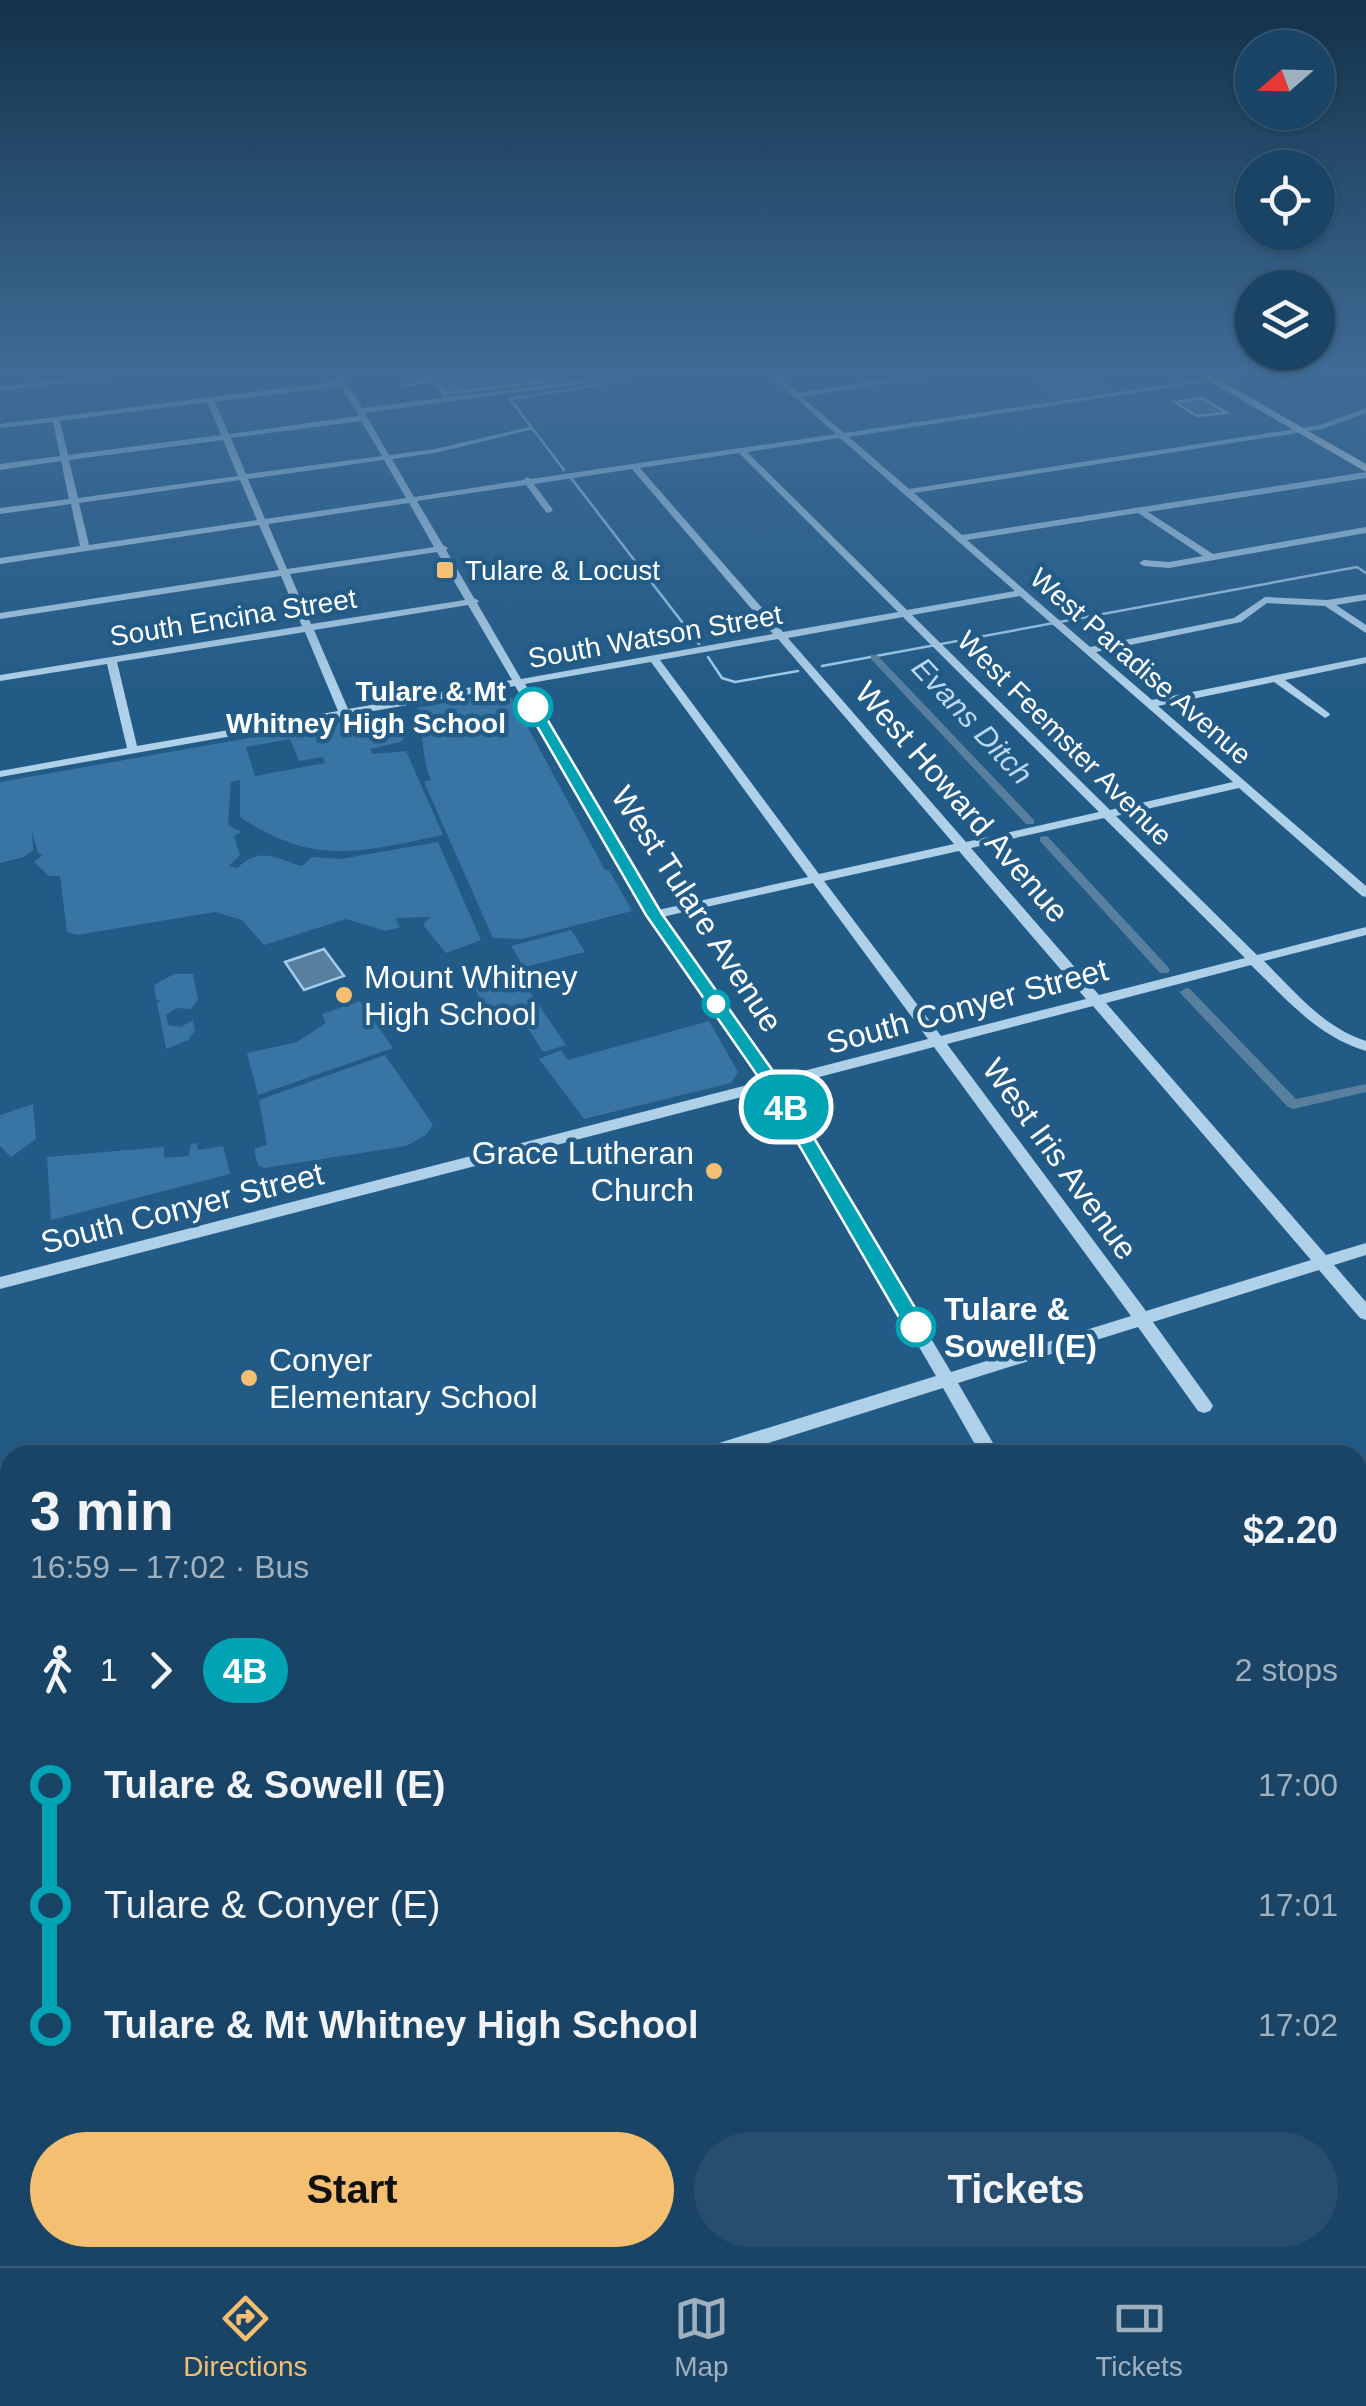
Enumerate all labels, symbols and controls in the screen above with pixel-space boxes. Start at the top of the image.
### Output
north arrow [1235,30,1335,130]
map controls [1235,30,1335,370]
button: locate [1235,150,1335,250]
button: layers [1235,270,1335,370]
place label: Tulare & Locust [465,555,660,586]
marker: Tulare & Locust [434,559,456,581]
street label: West Paradise Avenue [1024,562,1257,771]
street label: South Encina Street [108,583,359,652]
street label: South Watson Street [526,599,785,674]
street label: West Feemster Avenue [951,625,1178,852]
water label: Evans Ditch [906,651,1039,790]
street label: West Howard Avenue [848,675,1076,929]
place label: Tulare & Mt Whitney High School [226,676,506,739]
marker: Tulare & Mt Whitney High School [514,688,552,726]
street label: West Tulare Avenue [604,780,790,1038]
street label: South Conyer Street [822,951,1112,1061]
place label: Mount Whitney High School [364,959,577,1032]
marker: Mount Whitney High School [333,984,355,1006]
unlabelled marker [703,991,729,1017]
street label: West Iris Avenue [975,1052,1145,1266]
line badge: 4B [741,1074,831,1140]
text: 4B [764,1088,808,1127]
place label: Grace Lutheran Church [472,1135,694,1208]
street label: South Conyer Street [37,1155,327,1261]
marker: Grace Lutheran Church [703,1160,725,1182]
place label: Tulare & Sowell (E) [944,1291,1097,1364]
marker: Tulare & Sowell (E) [897,1308,935,1346]
place label: Conyer Elementary School [269,1342,538,1415]
marker: Conyer Elementary School [238,1367,260,1389]
text: 3 min [30,1480,174,1542]
text: $2.20 [1243,1509,1338,1551]
text: 16:59 – 17:02 · Bus [30,1549,309,1585]
icon: walk [30,1643,85,1698]
icon: forward [133,1643,188,1698]
text: 4B [223,1651,268,1690]
text: 1 [100,1652,118,1688]
text: 2 stops [1235,1652,1338,1688]
text: Tulare & Sowell (E) [104,1764,445,1806]
text: 17:00 [1258,1767,1338,1803]
text: Tulare & Conyer (E) [104,1884,440,1926]
text: 17:01 [1258,1887,1338,1923]
text: Tulare & Mt Whitney High School [104,2004,699,2046]
text: 17:02 [1258,2007,1338,2043]
button: Start [30,2132,674,2247]
button: Tickets [694,2132,1338,2247]
tab: Directions [183,2291,308,2383]
tab: Map [674,2291,729,2383]
tab: Tickets [1095,2291,1183,2383]

